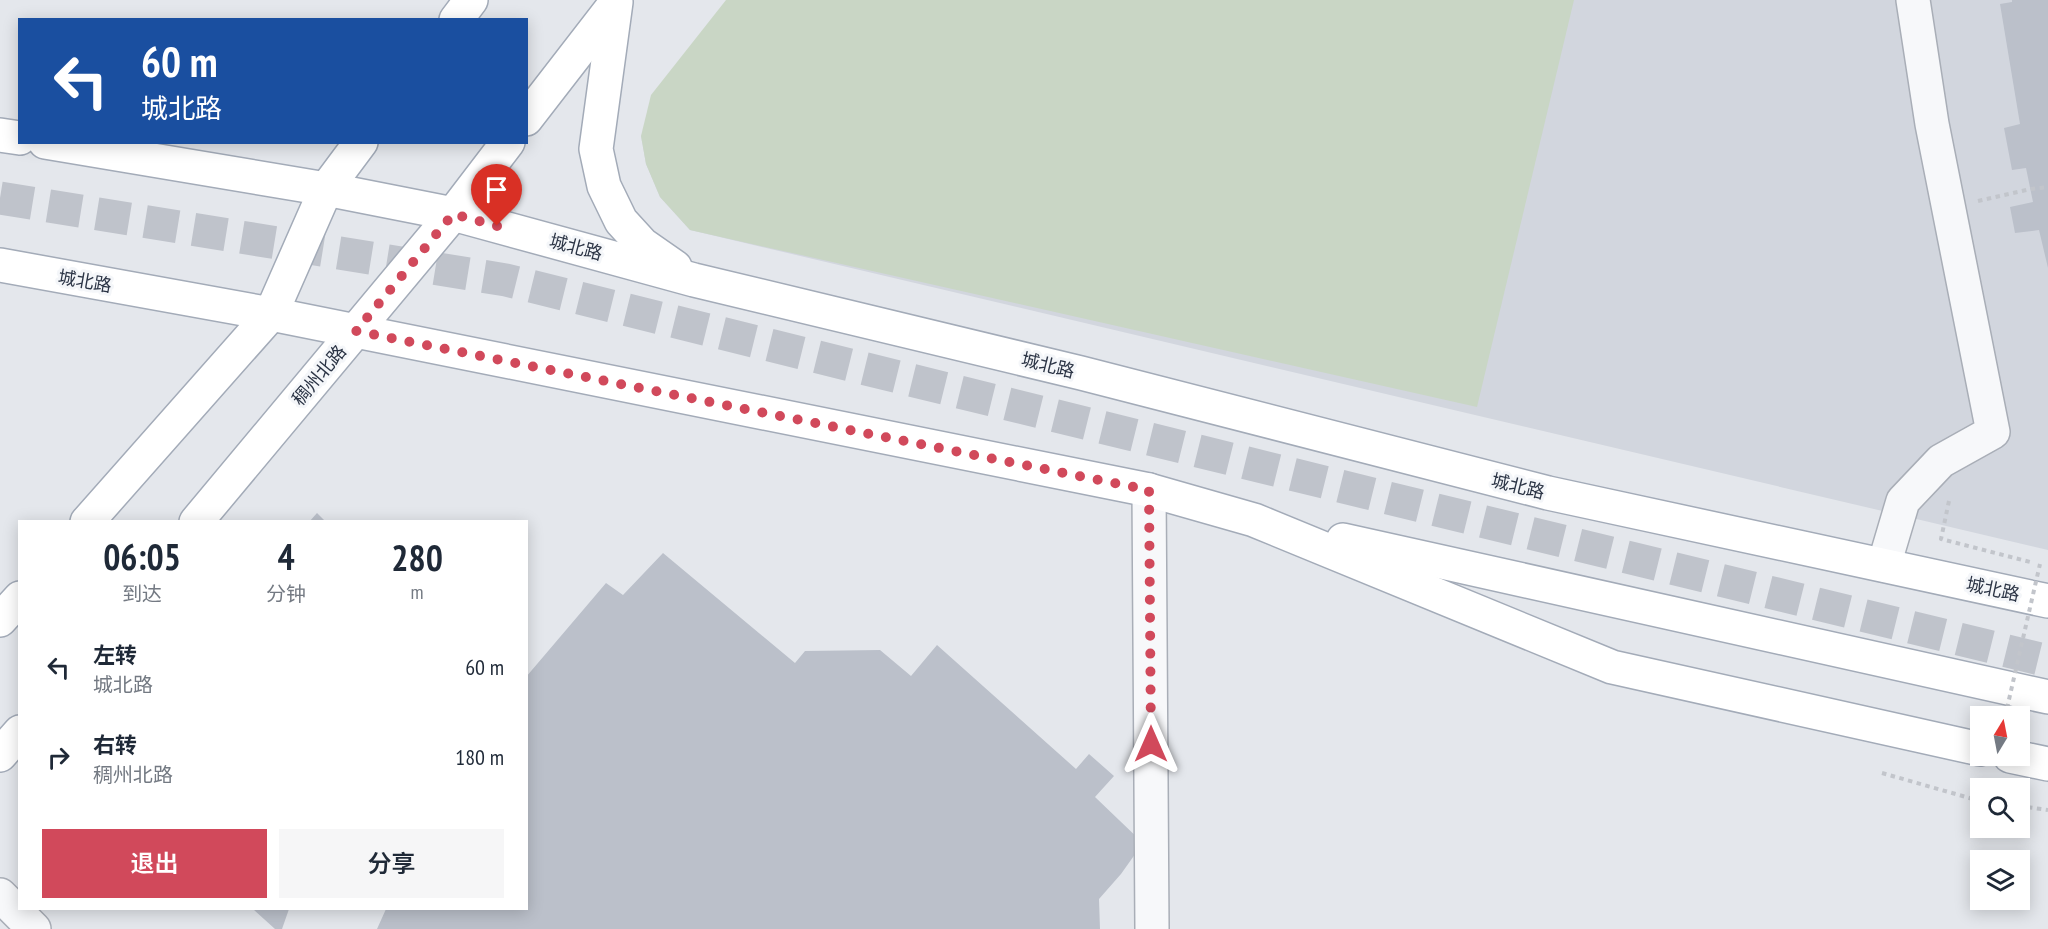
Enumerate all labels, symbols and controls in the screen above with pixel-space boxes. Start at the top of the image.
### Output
text: 60 m [141,34,218,89]
icon: left [42,42,120,120]
text: 城北路 [141,91,222,125]
pin [471,164,522,226]
icon: arrive [480,173,513,206]
street label: 城北路 [547,229,605,265]
street label: 城北路 [56,265,114,297]
street label: 稠州北路 [287,340,351,410]
street label: 城北路 [1019,347,1077,383]
street label: 城北路 [1489,468,1547,504]
text: 06:05 [103,533,181,580]
text: 4 [278,533,295,580]
text: 280 [391,534,443,581]
street label: 城北路 [1964,572,2022,606]
text: m [411,579,424,605]
text: 到达 [122,581,162,607]
text: 分钟 [266,581,306,607]
text: 左转 [93,641,137,669]
icon: left [42,651,75,684]
text: 60 m [465,653,504,681]
text: 城北路 [93,672,153,698]
north arrow [1970,706,2030,766]
map controls [1970,706,2030,910]
position arrow [1119,712,1183,776]
text: 右转 [93,731,137,759]
icon: right [42,741,75,774]
text: 180 m [455,743,504,771]
text: 稠州北路 [93,762,173,788]
button: search [1970,778,2030,838]
button: 退出 [42,829,267,898]
button: 分享 [279,829,504,898]
button: layers [1970,850,2030,910]

